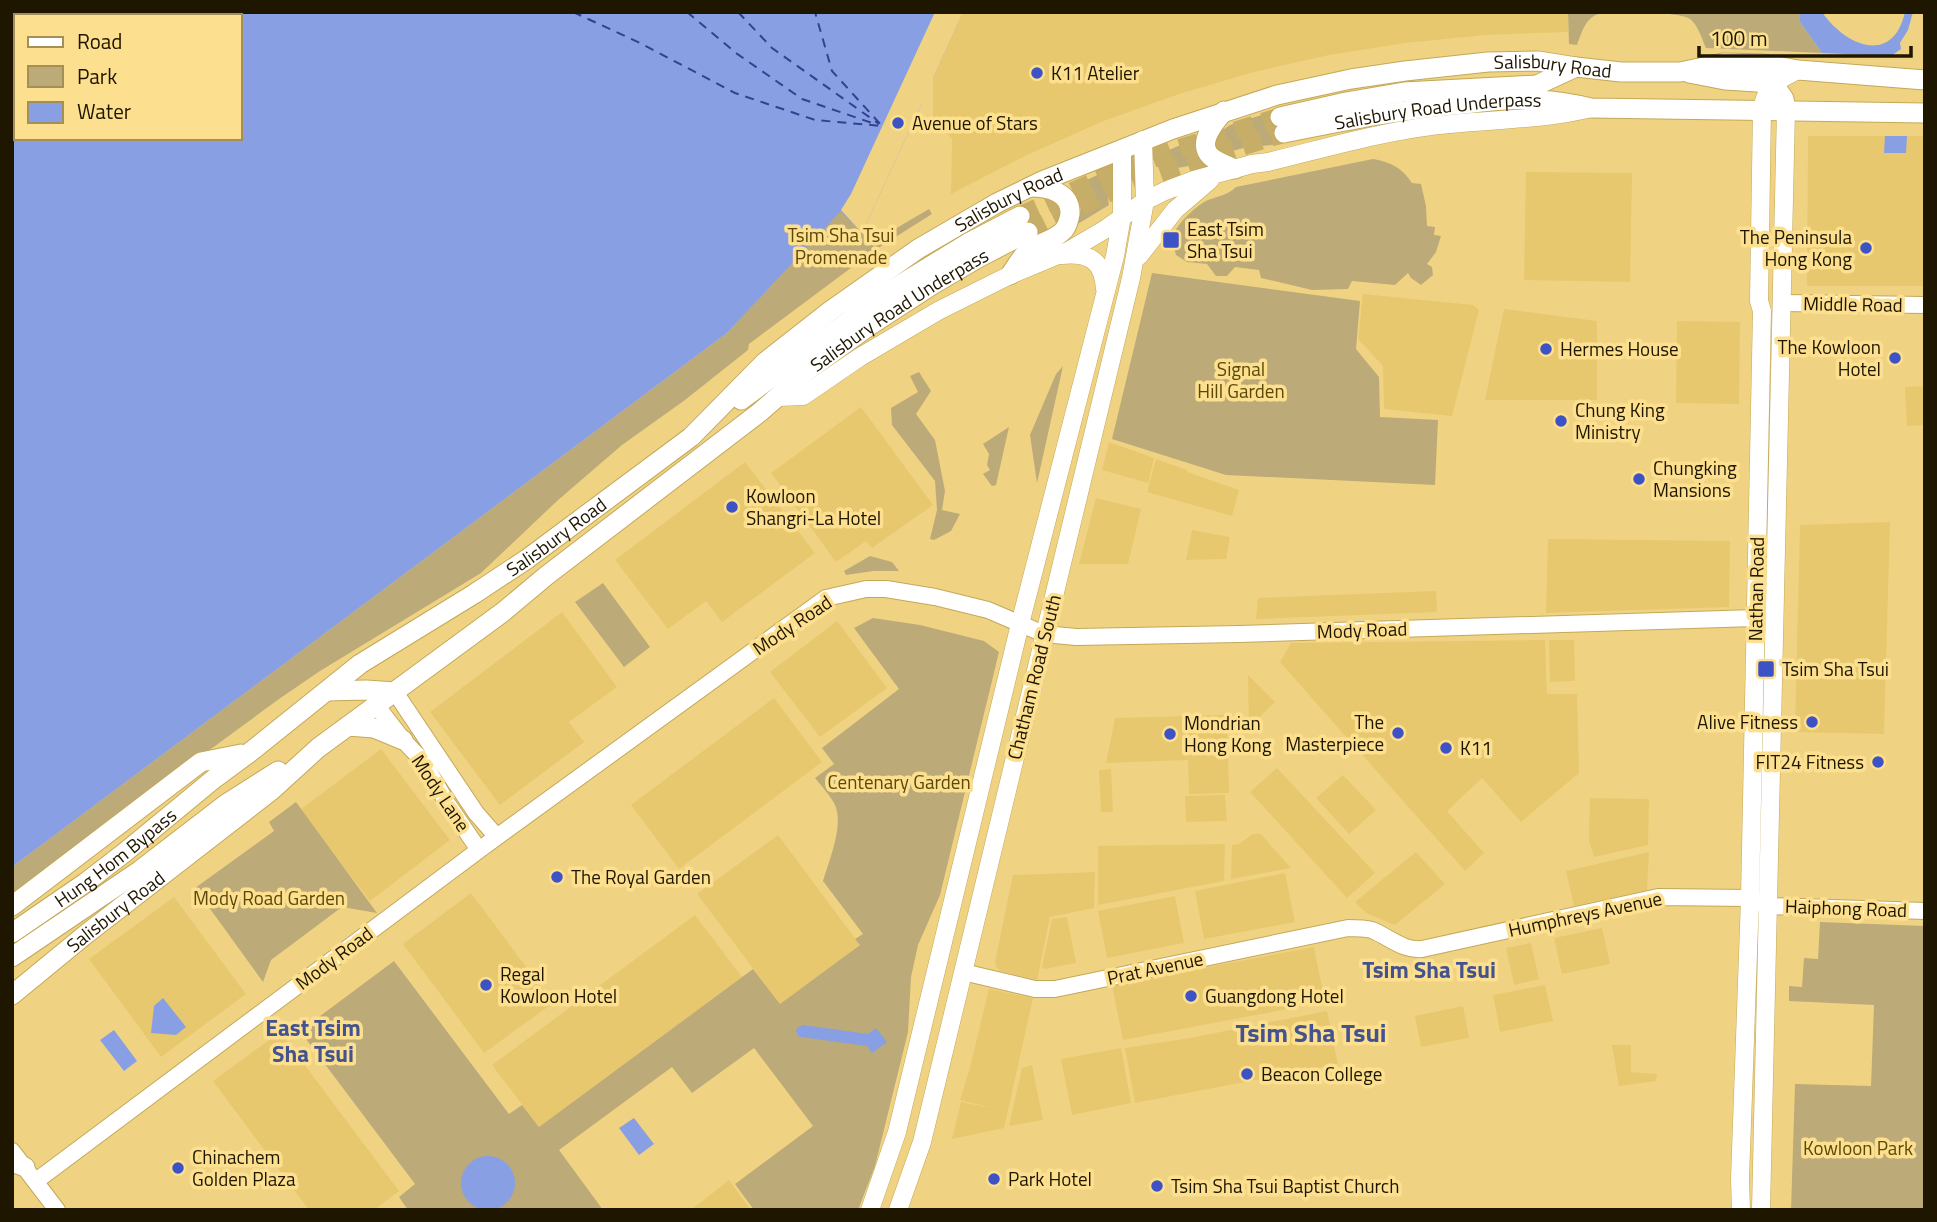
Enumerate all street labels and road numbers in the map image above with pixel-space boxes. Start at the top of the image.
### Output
street label: Salisbury Road [1493,46,1613,85]
street label: Salisbury Road Underpass [1332,84,1543,137]
street label: Salisbury Road [949,159,1067,239]
street label: Salisbury Road Underpass [804,240,994,378]
street label: Middle Road [1803,288,1903,319]
street label: Salisbury Road [500,490,612,583]
street label: Nathan Road [1740,537,1771,641]
street label: Mody Road [746,587,837,662]
street label: Chatham Road South [999,591,1068,762]
street label: Mody Road [1316,613,1408,646]
street label: Mody Lane [405,748,478,837]
street label: Hung Hom Bypass [48,800,183,914]
street label: Salisbury Road [59,863,171,959]
street label: Humphreys Avenue [1505,883,1664,944]
street label: Haiphong Road [1785,891,1908,924]
street label: Mody Road [289,919,379,996]
street label: Prat Avenue [1104,943,1206,992]

